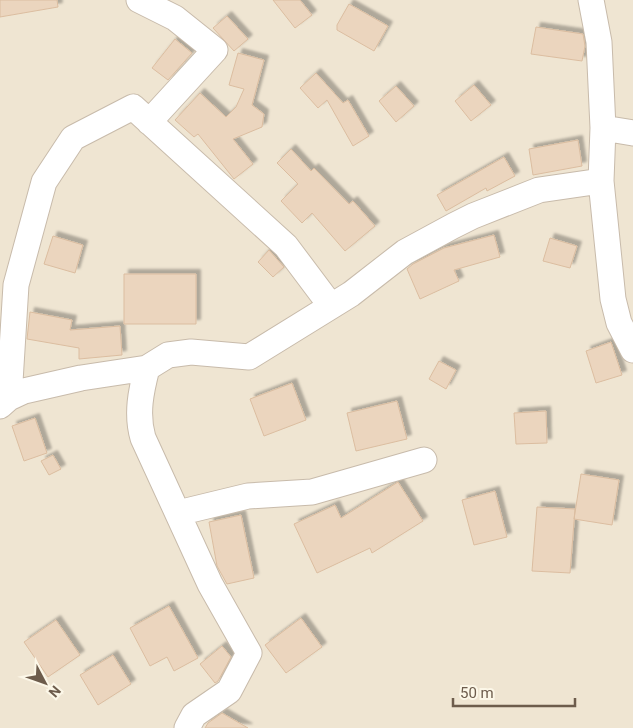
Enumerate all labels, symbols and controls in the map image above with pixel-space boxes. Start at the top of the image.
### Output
north arrow [20,658,70,708]
scale bar [453,676,576,708]
text: N [46,683,64,701]
text: 50 m [460,684,494,702]

